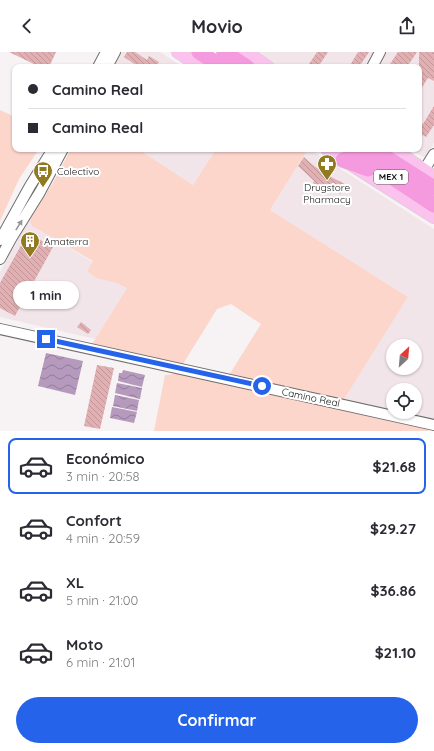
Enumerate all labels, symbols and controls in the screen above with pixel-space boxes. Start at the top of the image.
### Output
icon: back [16,15,38,37]
text: Movio [191,15,243,38]
icon: share [396,15,418,37]
text: Camino Real [52,80,143,99]
text: Camino Real [52,118,143,137]
pharmacy icon: Drugstore Pharmacy [316,153,338,181]
bus stop icon: Colectivo [32,160,54,188]
place label: Colectivo [57,165,99,178]
road number: MEX 1 [374,170,408,184]
place label: Drugstore Pharmacy [303,181,351,206]
one-way arrow [16,219,23,231]
building icon: Amaterra [19,230,41,258]
place label: Amaterra [44,235,88,248]
callout: 1 min [13,281,79,309]
text: 1 min [30,287,62,303]
route end [37,330,55,348]
north arrow [386,339,422,375]
map controls [386,339,422,419]
route start [253,377,271,395]
button: locate [386,383,422,419]
street label: Camino Real [281,385,341,410]
icon: car [18,448,54,484]
text: Económico [66,449,145,468]
text: $21.68 [372,457,416,476]
text: 3 min · 20:58 [66,468,140,484]
icon: car [18,510,54,546]
text: Confort [66,511,122,530]
text: $29.27 [370,519,416,538]
text: 4 min · 20:59 [66,530,140,546]
icon: car [18,572,54,608]
text: XL [66,573,84,592]
text: $36.86 [370,581,416,600]
text: 5 min · 21:00 [66,592,138,608]
icon: car [18,634,54,670]
text: Moto [66,635,103,654]
text: $21.10 [375,643,416,662]
text: 6 min · 21:01 [66,654,135,670]
button: Confirmar [16,697,418,743]

